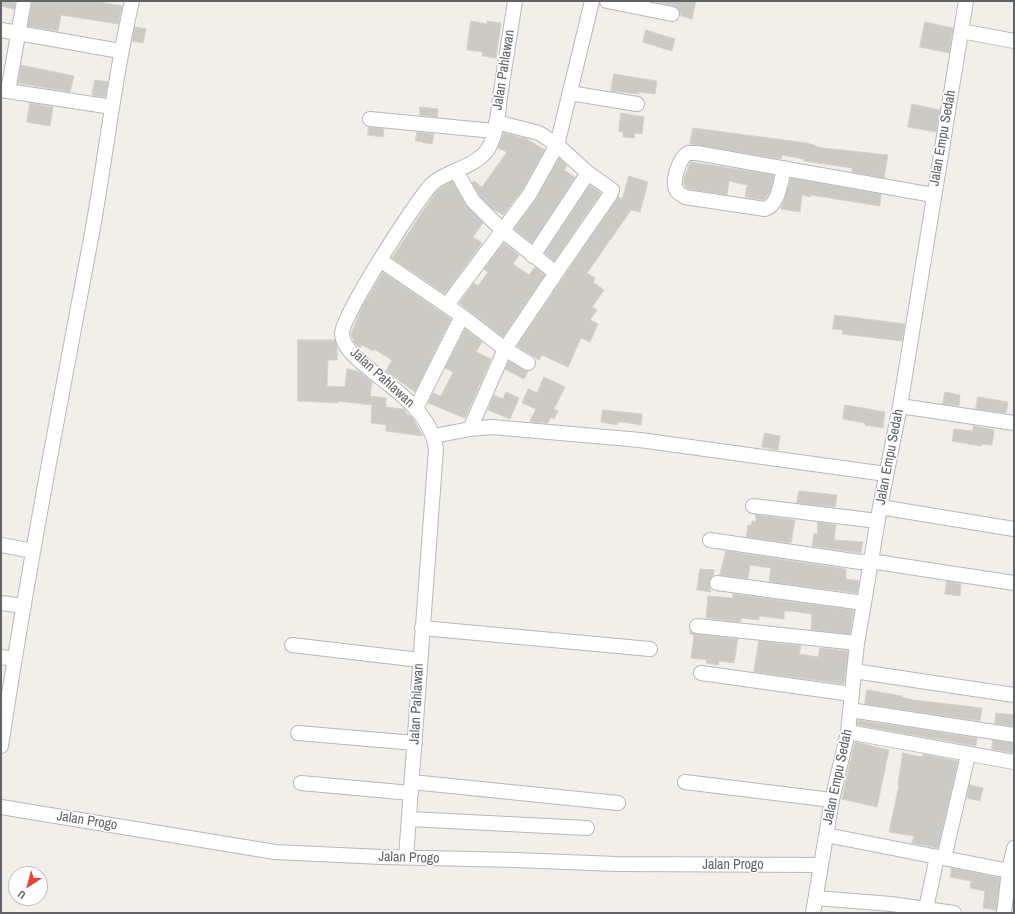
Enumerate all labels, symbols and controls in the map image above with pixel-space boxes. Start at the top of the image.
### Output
street label: Jalan Pahlawan [489,29,519,111]
street label: Jalan Empu Sedah [926,89,960,187]
street label: Jalan Pahlawan [346,345,418,411]
street label: Jalan Empu Sedah [872,408,908,506]
street label: Jalan Pahlawan [406,663,428,745]
street label: Jalan Empu Sedah [820,728,856,826]
street label: Jalan Progo [55,808,119,834]
street label: Jalan Progo [378,849,440,867]
street label: Jalan Progo [702,857,764,873]
north arrow [8,866,48,906]
text: U [15,887,28,902]

